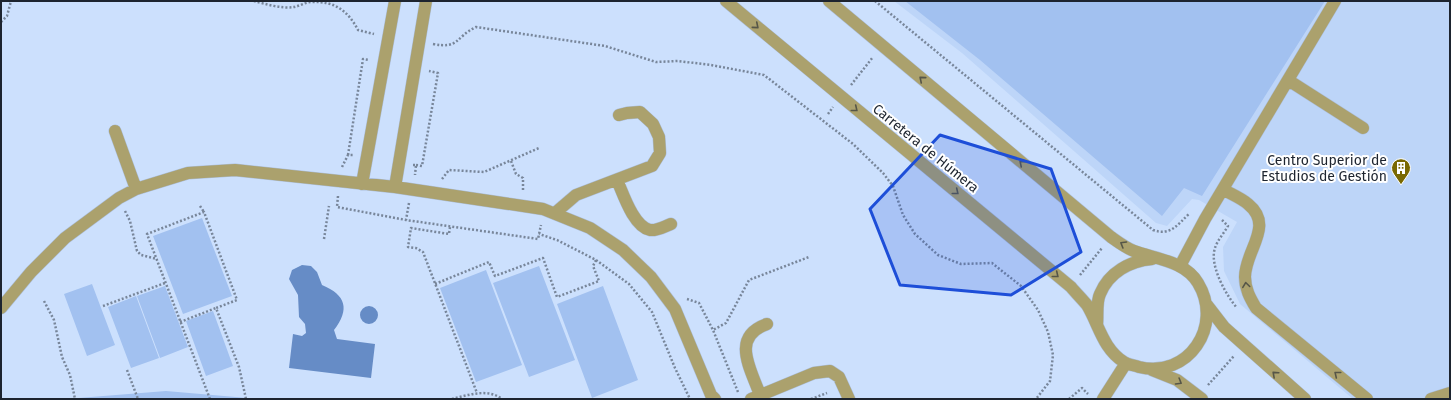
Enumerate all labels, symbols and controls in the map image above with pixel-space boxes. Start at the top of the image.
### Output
one-way arrow [751,22,758,29]
one-way arrow [920,77,927,84]
street label: Carretera de Húmera [869,100,982,196]
one-way arrow [851,105,858,112]
place label: Centro Superior de Estudios de Gestión [1261,152,1387,185]
building icon: Centro Superior de Estudios de Gestión [1390,157,1412,185]
one-way arrow [1019,160,1026,167]
one-way arrow [951,187,958,194]
one-way arrow [1120,242,1127,249]
one-way arrow [1052,270,1059,277]
one-way arrow [1242,282,1251,288]
one-way arrow [1272,371,1280,379]
one-way arrow [1335,372,1342,379]
one-way arrow [1175,377,1182,385]

